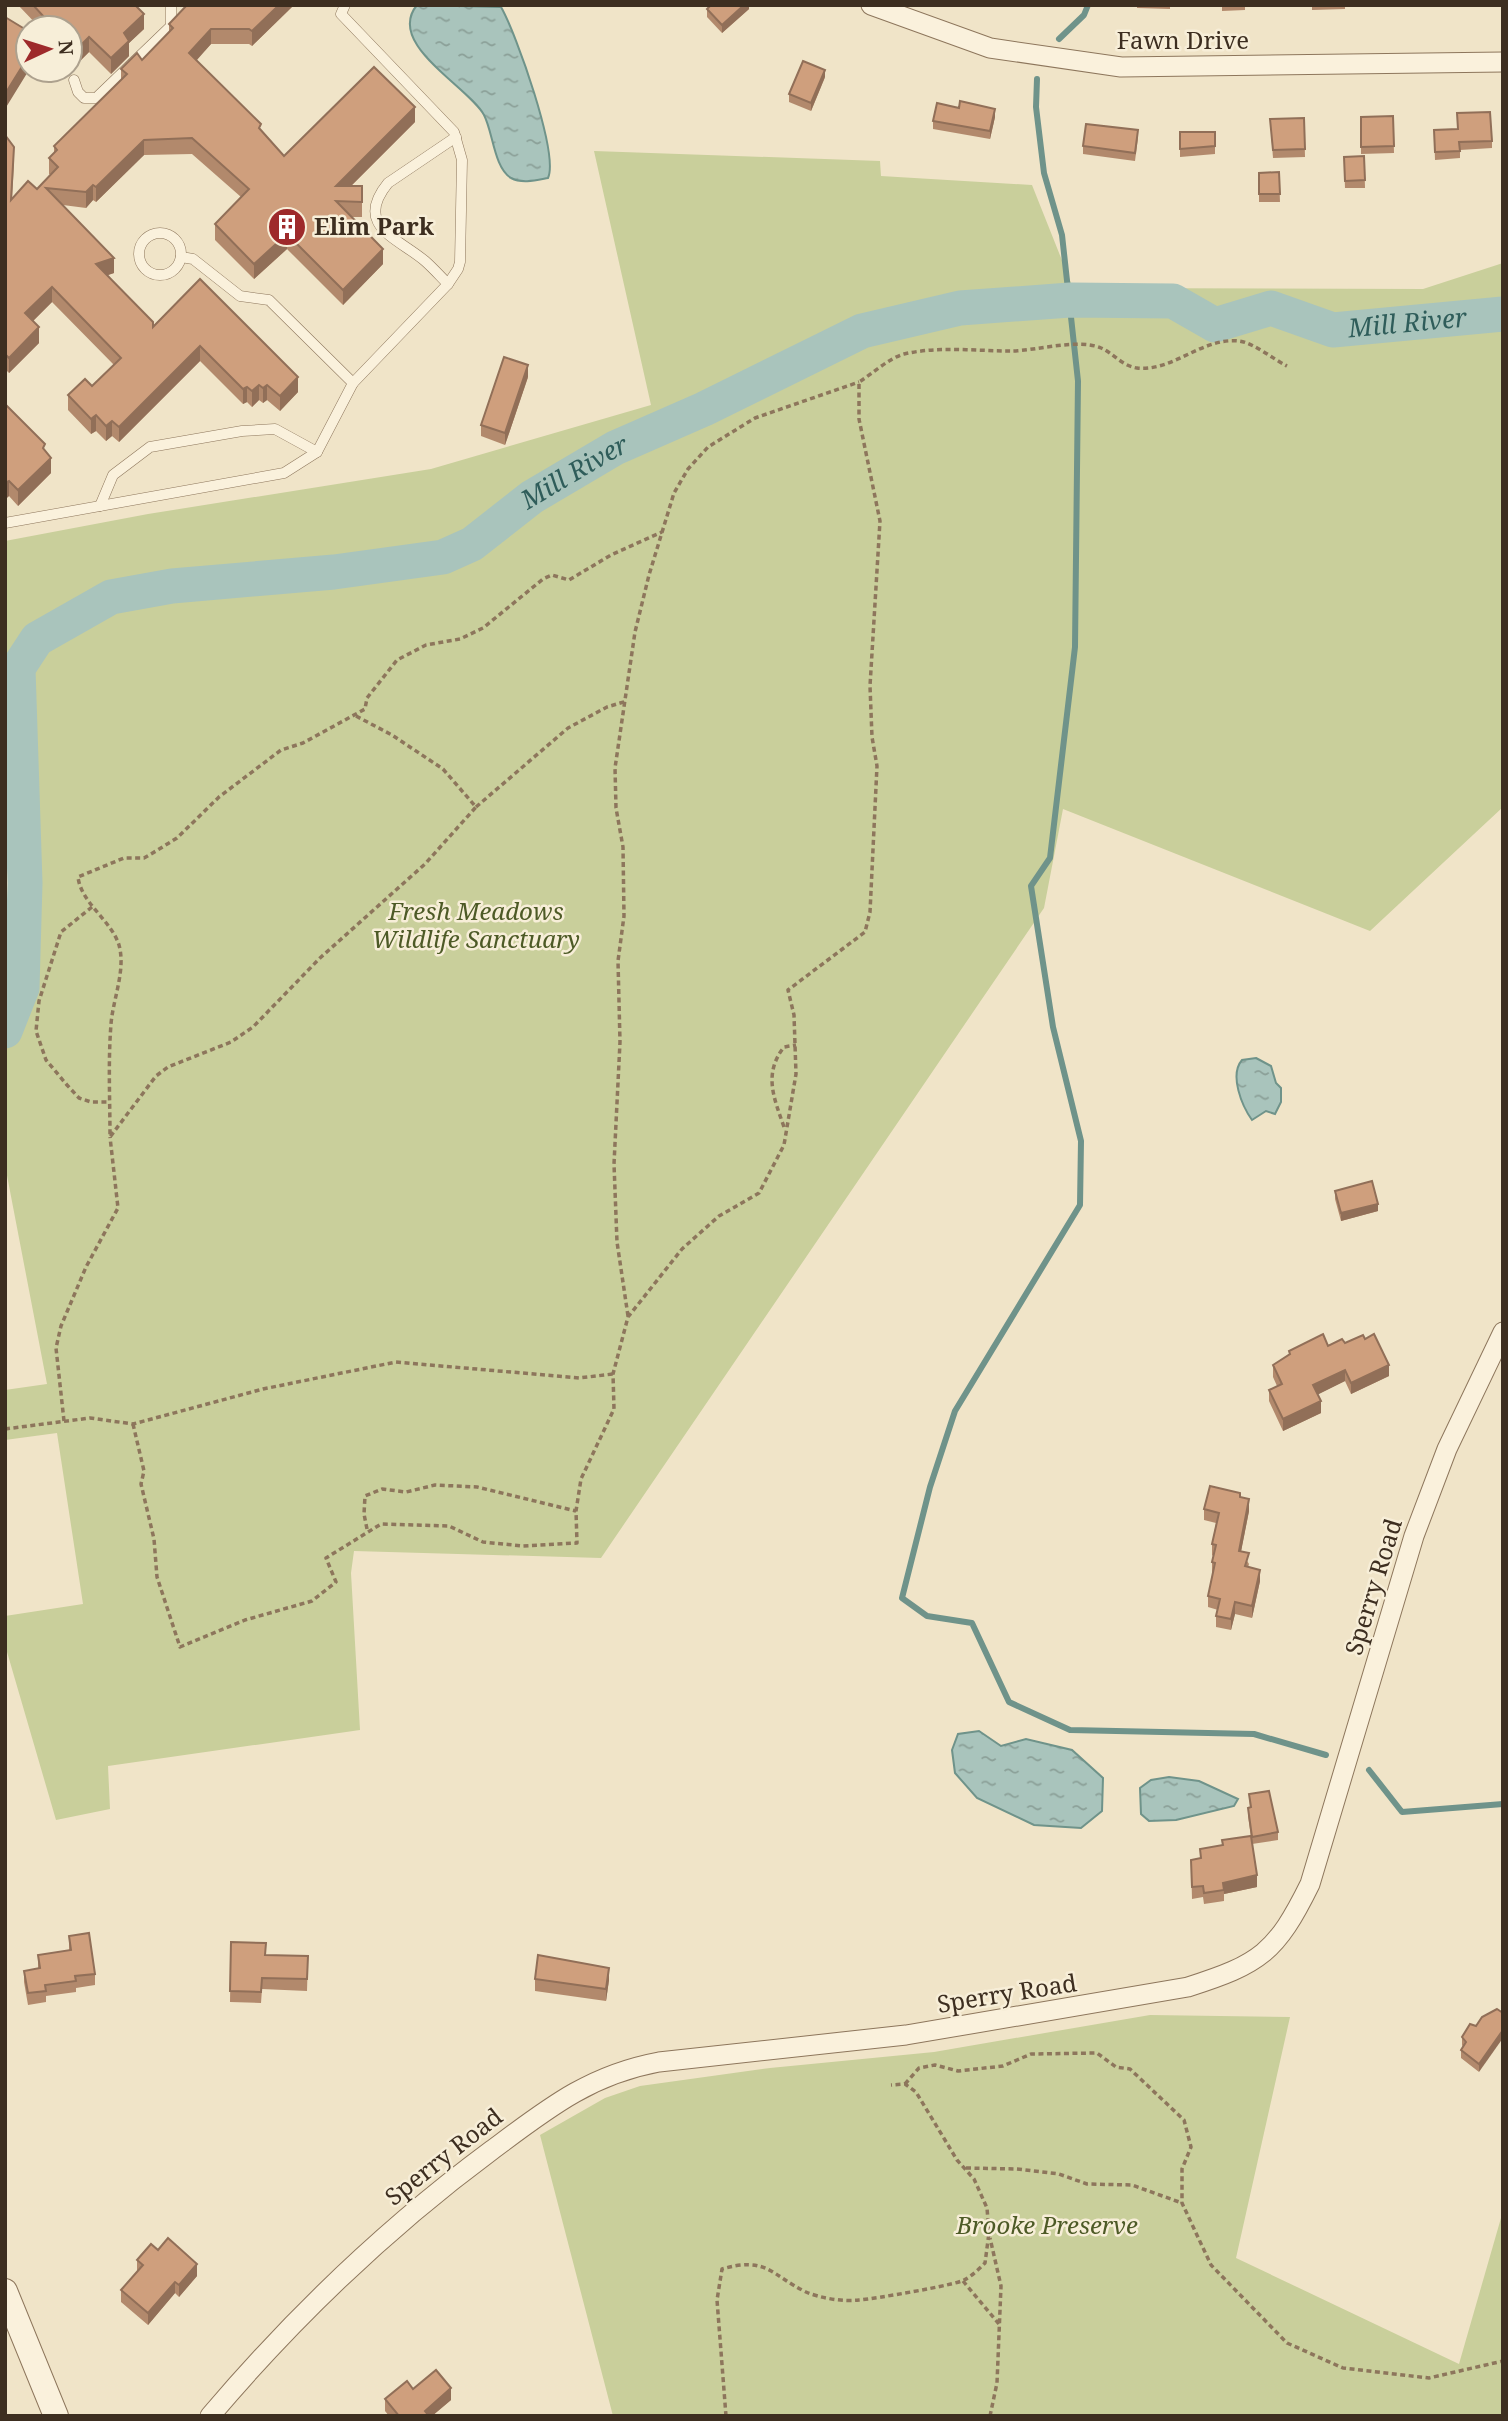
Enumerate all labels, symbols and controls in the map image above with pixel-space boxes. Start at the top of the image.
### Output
north arrow [14,14,84,84]
street label: Fawn Drive [1117,23,1249,56]
text: N [52,39,79,56]
building icon: Elim Park [266,206,308,248]
place label: Elim Park [314,209,435,242]
water label: Mill River [1345,298,1469,346]
water label: Mill River [513,425,634,517]
park label: Fresh Meadows Wildlife Sanctuary [372,894,580,955]
street label: Sperry Road [1336,1514,1409,1659]
street label: Sperry Road [935,1965,1079,2020]
street label: Sperry Road [377,2099,509,2212]
park label: Brooke Preserve [955,2208,1138,2241]

